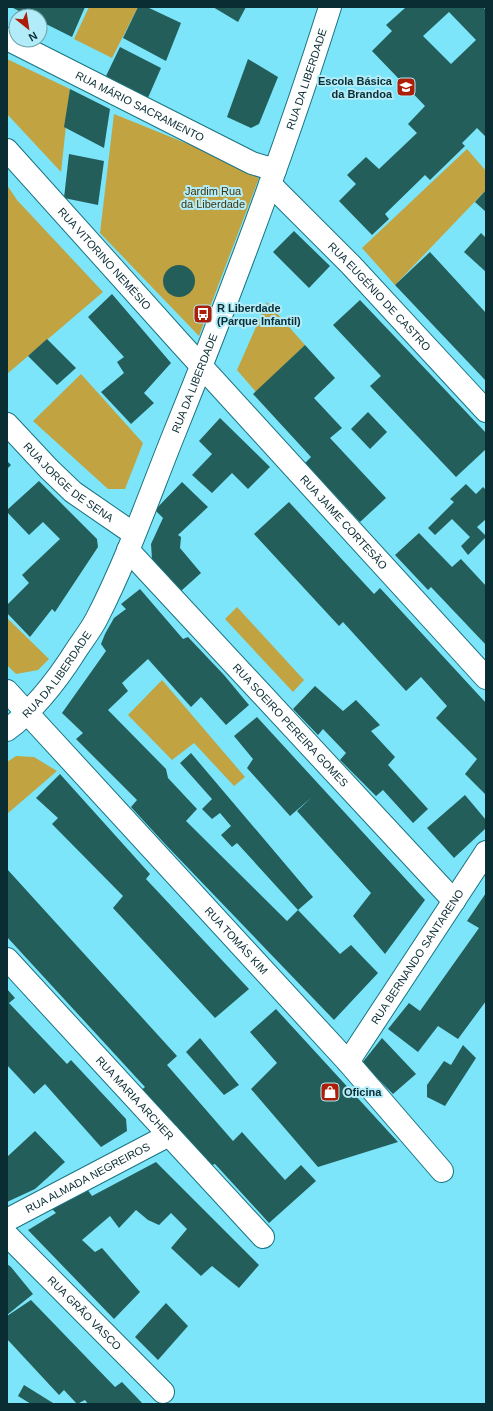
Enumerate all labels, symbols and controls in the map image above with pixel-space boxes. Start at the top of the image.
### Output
north arrow [8,8,48,48]
street label: RUA DA LIBERDADE [284,27,329,131]
text: N [27,29,39,44]
street label: RUA MÁRIO SACRAMENTO [74,69,207,144]
place label: Escola Básica da Brandoa [318,75,393,100]
school or university icon: Escola Básica da Brandoa [395,76,417,98]
park label: Jardim Rua da Liberdade [181,185,245,210]
street label: RUA VITORINO NEMÉSIO [56,205,154,312]
street label: RUA EUGÉNIO DE CASTRO [326,240,433,353]
place label: R Liberdade (Parque Infantil) [217,302,301,327]
bus stop icon: R Liberdade (Parque Infantil) [192,303,214,325]
street label: RUA DA LIBERDADE [169,332,219,434]
street label: RUA JORGE DE SENA [21,440,116,524]
street label: RUA JAIME CORTESÃO [298,473,390,572]
street label: RUA DA LIBERDADE [20,629,93,720]
street label: RUA SOEIRO PEREIRA GOMES [231,661,351,789]
street label: RUA BERNANDO SANTARENO [369,887,466,1026]
street label: RUA TOMÁS KIM [203,904,270,977]
street label: RUA MARIA ARCHER [94,1054,176,1142]
shop icon: Oficina [319,1081,341,1103]
place label: Oficina [344,1086,382,1098]
street label: RUA ALMADA NEGREIROS [23,1140,152,1215]
street label: RUA GRÃO VASCO [45,1274,124,1353]

